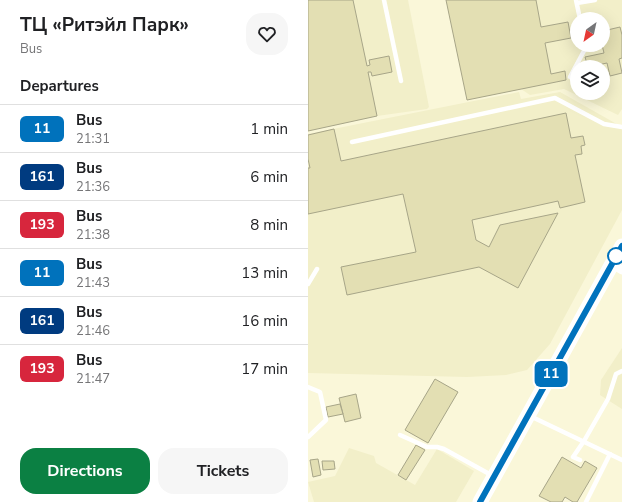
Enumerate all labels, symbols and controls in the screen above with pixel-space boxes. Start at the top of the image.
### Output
text: ТЦ «Ритэйл Парк» [20,12,189,38]
north arrow [570,12,610,52]
map controls [570,12,610,100]
button: heart [246,13,288,55]
text: Bus [20,40,42,58]
button: layers [570,60,610,100]
text: Departures [20,76,99,96]
text: Bus [76,110,102,130]
text: 11 [34,119,50,138]
text: 1 min [250,119,288,139]
text: 21:31 [76,130,110,148]
text: Bus [76,158,102,178]
text: 161 [29,167,55,186]
text: 6 min [250,167,288,187]
text: 21:36 [76,178,110,196]
text: Bus [76,206,102,226]
text: 193 [29,215,55,234]
text: 8 min [250,215,288,235]
text: 21:38 [76,226,110,244]
unlabelled marker [607,247,622,265]
text: Bus [76,254,102,274]
text: 11 [34,263,50,282]
text: 13 min [241,263,288,283]
text: 21:43 [76,274,110,292]
text: Bus [76,302,102,322]
text: 161 [29,311,55,330]
text: 16 min [241,311,288,331]
text: 21:46 [76,322,110,340]
text: Bus [76,350,102,370]
text: 193 [29,359,55,378]
text: 17 min [241,359,288,379]
line badge: 11 [533,361,569,387]
text: 11 [543,364,559,383]
text: 21:47 [76,370,110,388]
button: Directions [20,448,150,494]
button: Tickets [158,448,288,494]

